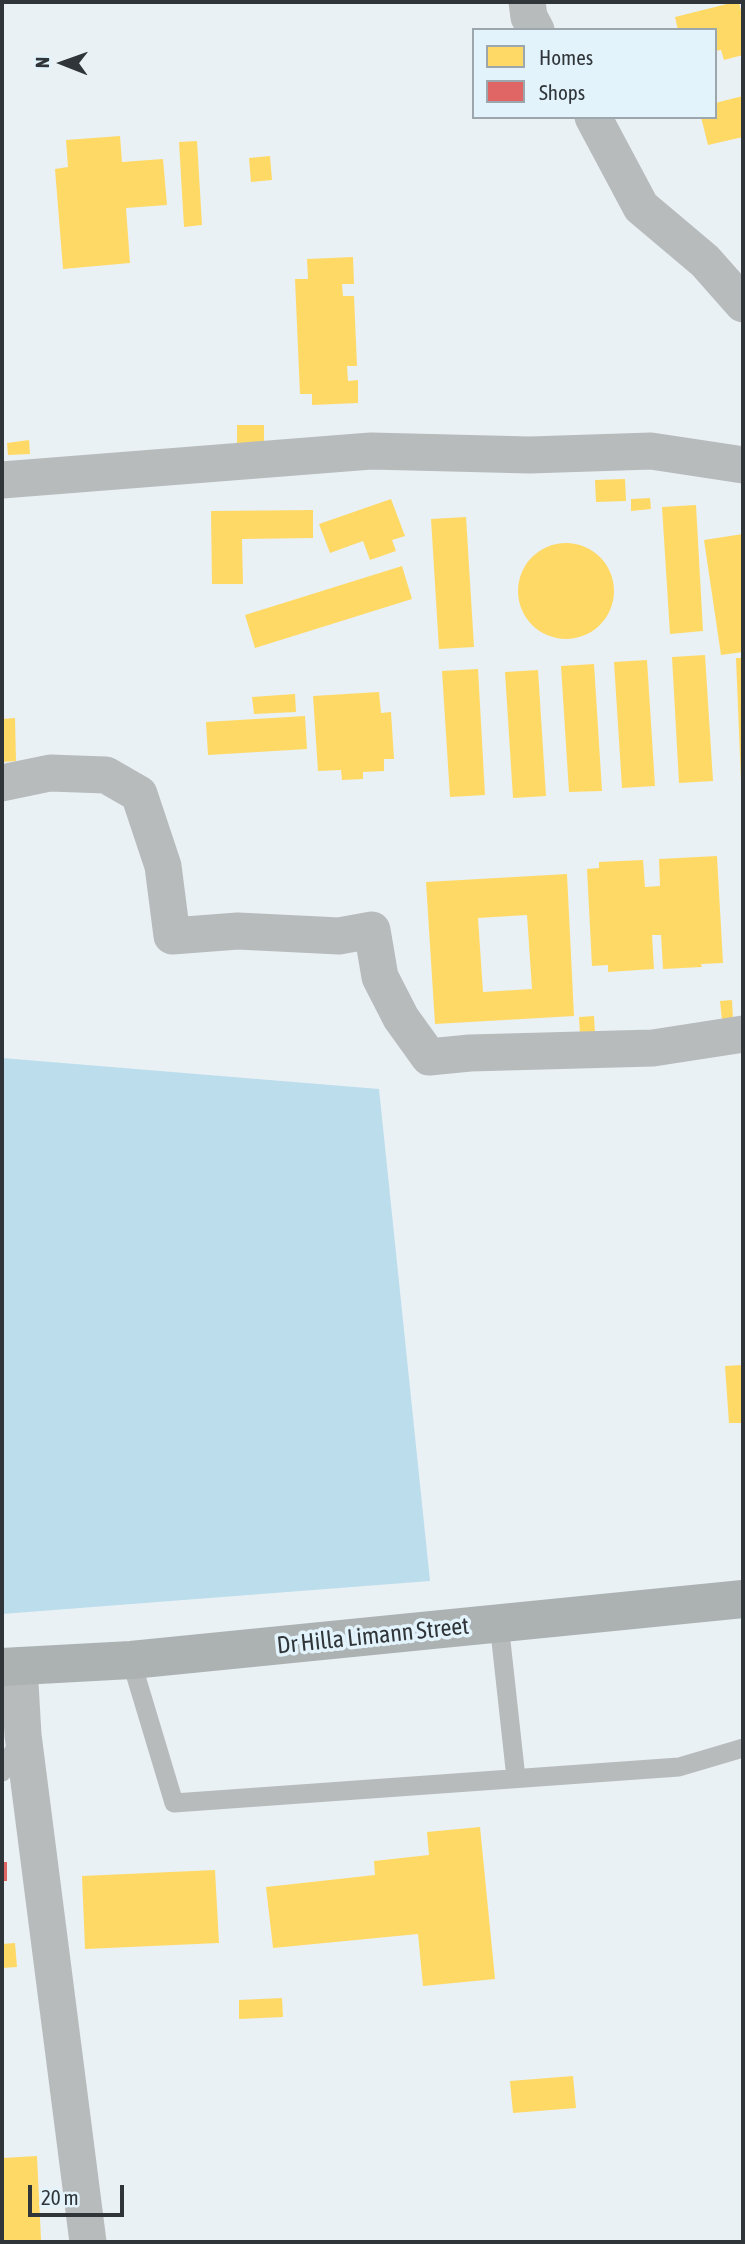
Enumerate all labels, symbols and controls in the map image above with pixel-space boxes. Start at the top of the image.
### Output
north arrow [28,28,98,98]
legend [472,28,717,119]
text: Homes [539,45,593,69]
text: N [31,57,53,68]
text: Shops [539,80,585,104]
street label: Dr Hilla Limann Street [276,1612,470,1660]
scale bar [32,2170,128,2214]
text: 20 m [41,2185,79,2209]

